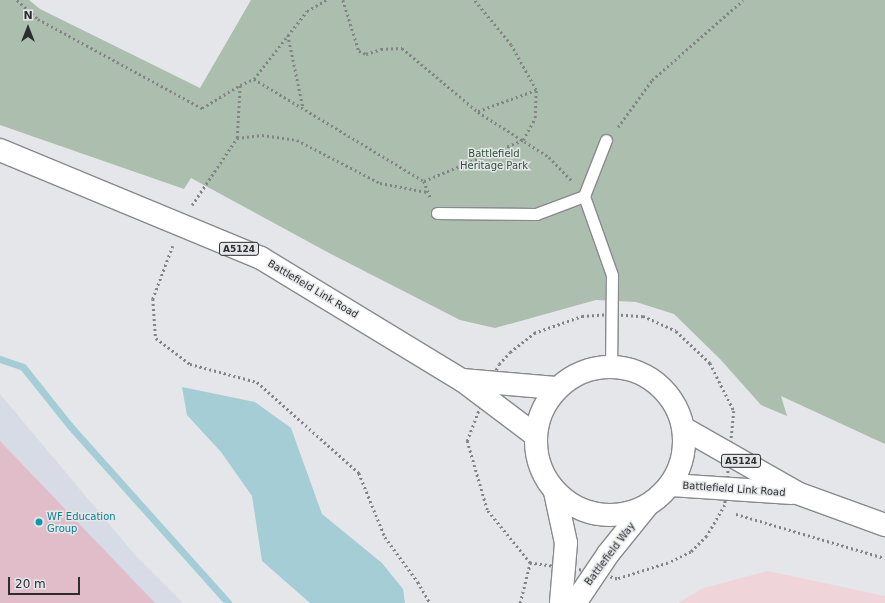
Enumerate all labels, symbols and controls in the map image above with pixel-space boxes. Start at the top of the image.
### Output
north arrow [8,8,48,48]
text: N [23,9,33,22]
park label: Battlefield Heritage Park [460,147,528,170]
road number: A5124 [218,242,260,256]
street label: Battlefield Link Road [266,257,360,321]
road number: A5124 [720,454,762,468]
street label: Battlefield Link Road [682,479,786,499]
place label: WF Education Group [47,510,116,534]
marker: WF Education Group [34,517,44,527]
street label: Battlefield Way [582,520,638,588]
scale bar [10,569,82,595]
text: 20 m [15,577,46,591]

